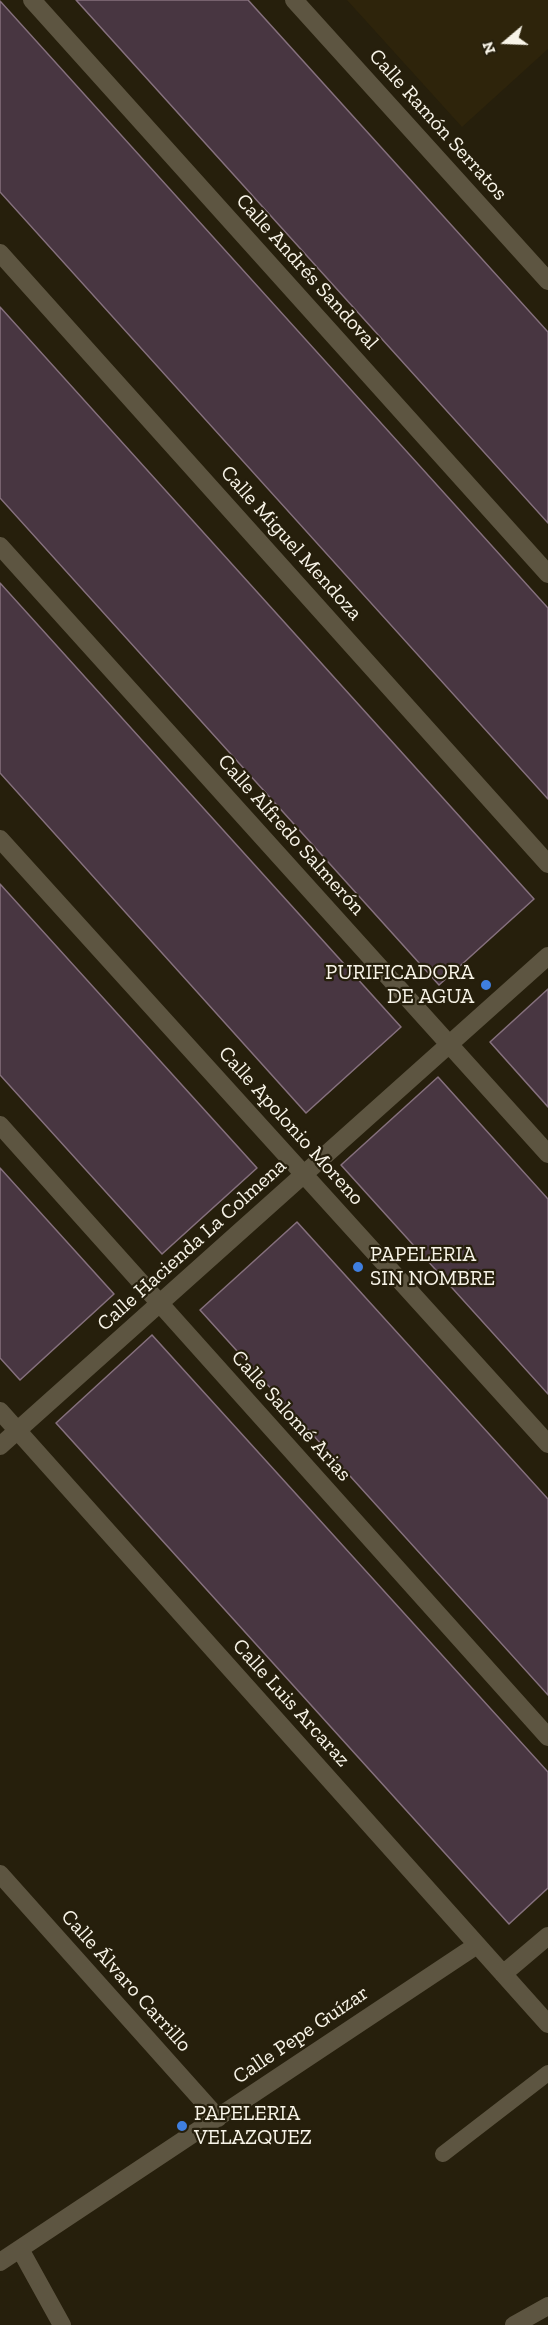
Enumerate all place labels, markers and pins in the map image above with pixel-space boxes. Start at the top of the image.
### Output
place label: PURIFICADORA DE AGUA [325,960,474,1010]
marker: PURIFICADORA DE AGUA [479,978,493,992]
place label: PAPELERIA SIN NOMBRE [370,1242,495,1292]
marker: PAPELERIA SIN NOMBRE [351,1260,365,1274]
place label: PAPELERIA VELAZQUEZ [194,2101,312,2151]
marker: PAPELERIA VELAZQUEZ [175,2119,189,2133]

